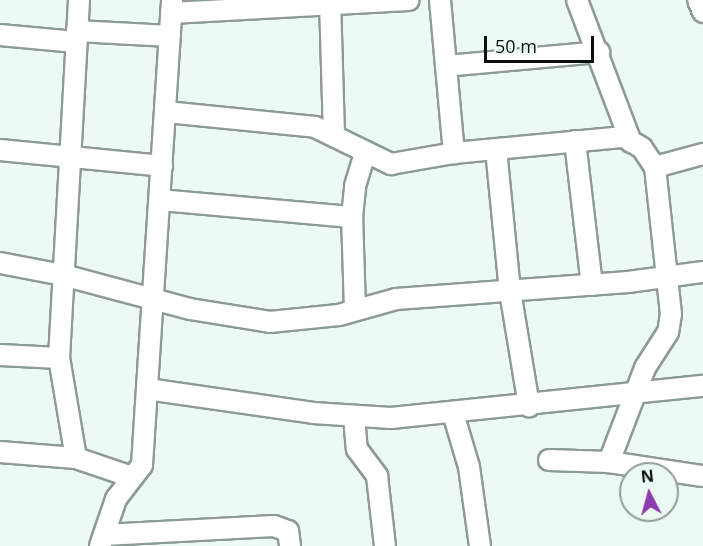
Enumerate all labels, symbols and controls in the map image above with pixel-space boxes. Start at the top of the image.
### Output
scale bar [487,24,596,62]
text: 50 m [495,34,537,58]
north arrow [619,462,679,522]
text: N [640,464,655,488]

